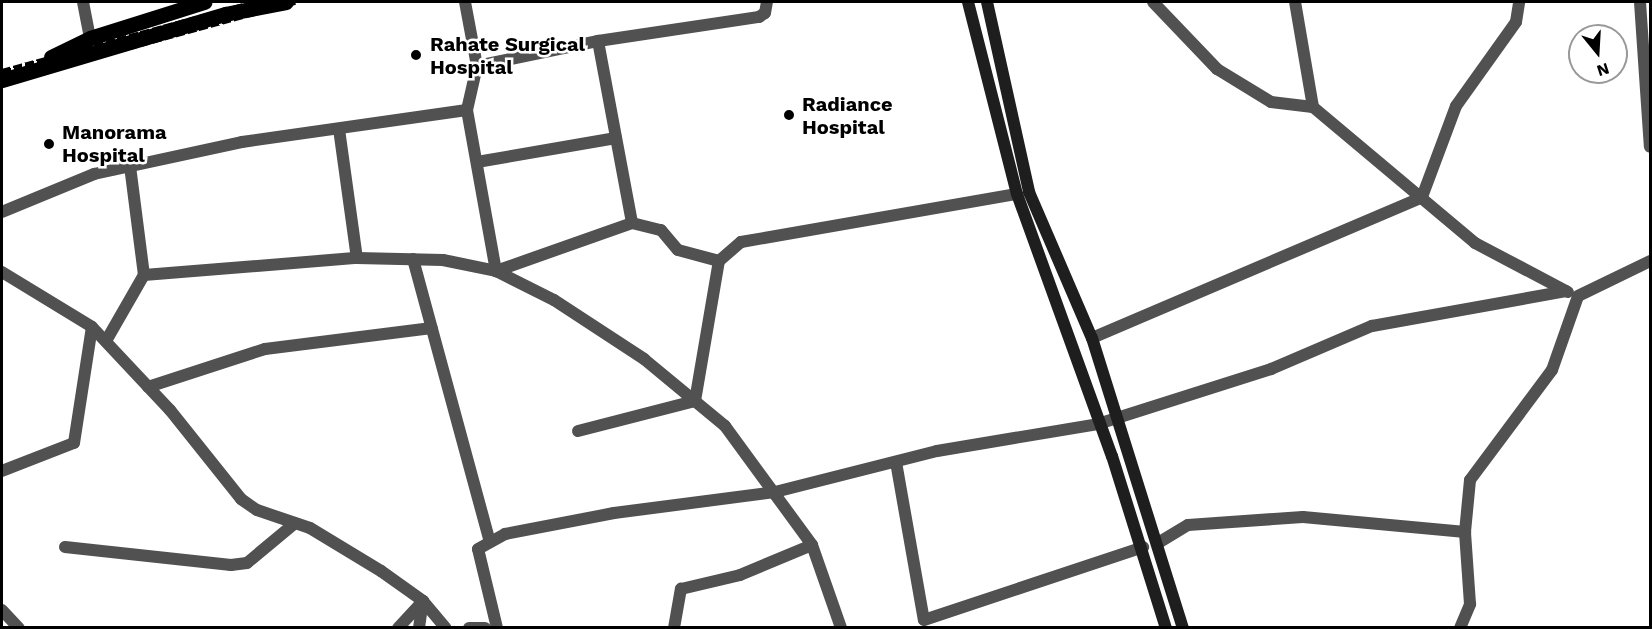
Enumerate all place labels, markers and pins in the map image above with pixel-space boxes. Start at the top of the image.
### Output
place label: Rahate Surgical Hospital [430,32,585,79]
marker: Rahate Surgical Hospital [407,46,425,64]
place label: Radiance Hospital [802,92,893,139]
marker: Radiance Hospital [780,106,798,124]
place label: Manorama Hospital [62,120,167,167]
marker: Manorama Hospital [40,135,58,153]

